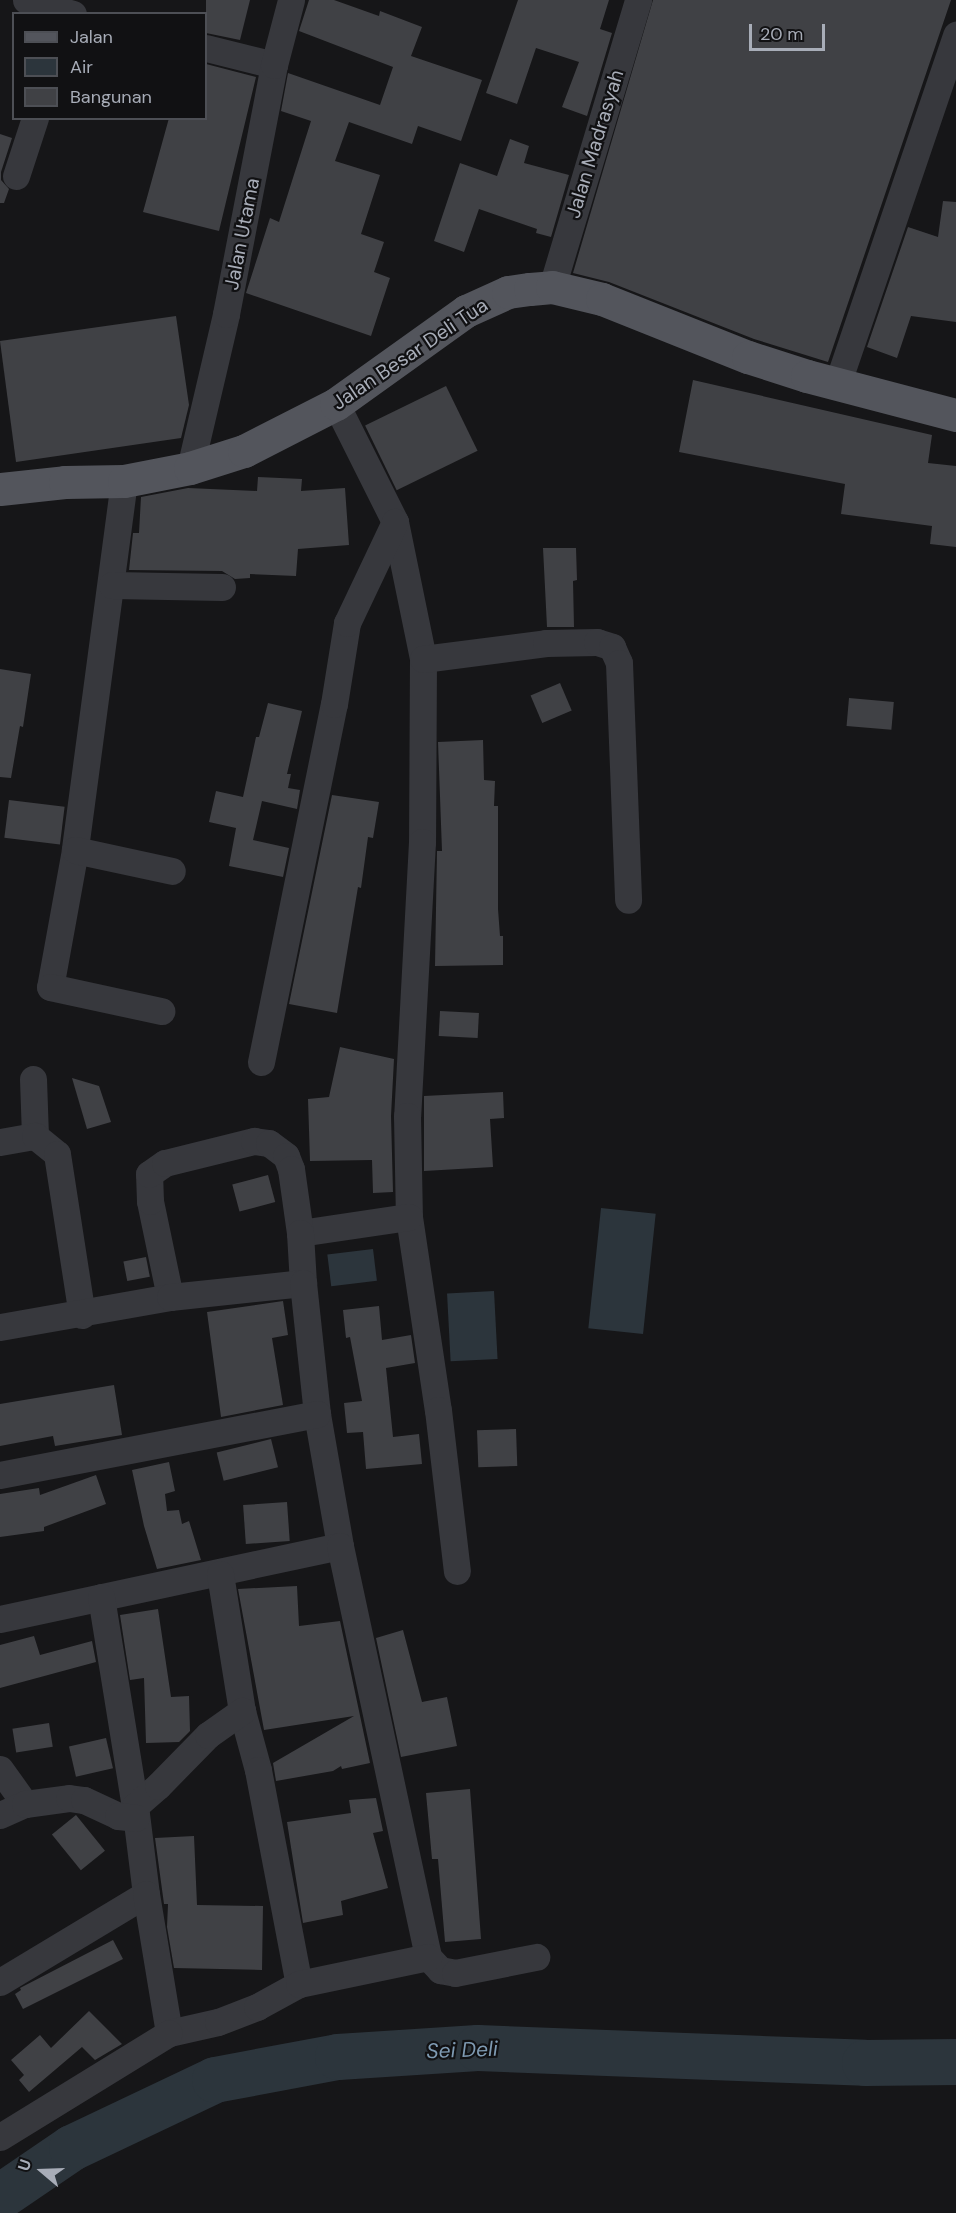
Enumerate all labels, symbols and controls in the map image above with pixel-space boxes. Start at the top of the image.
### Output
legend [12,12,207,120]
scale bar [752,12,828,50]
text: 20 m [760,22,803,46]
text: Jalan [70,25,113,49]
text: Air [70,55,93,79]
street label: Jalan Madrasyah [561,67,629,221]
text: Bangunan [70,85,152,109]
street label: Jalan Utama [219,176,265,292]
street label: Jalan Besar Deli Tua [328,293,492,415]
water label: Sei Deli [426,2036,498,2064]
north arrow [12,2141,72,2201]
text: U [13,2156,36,2174]

